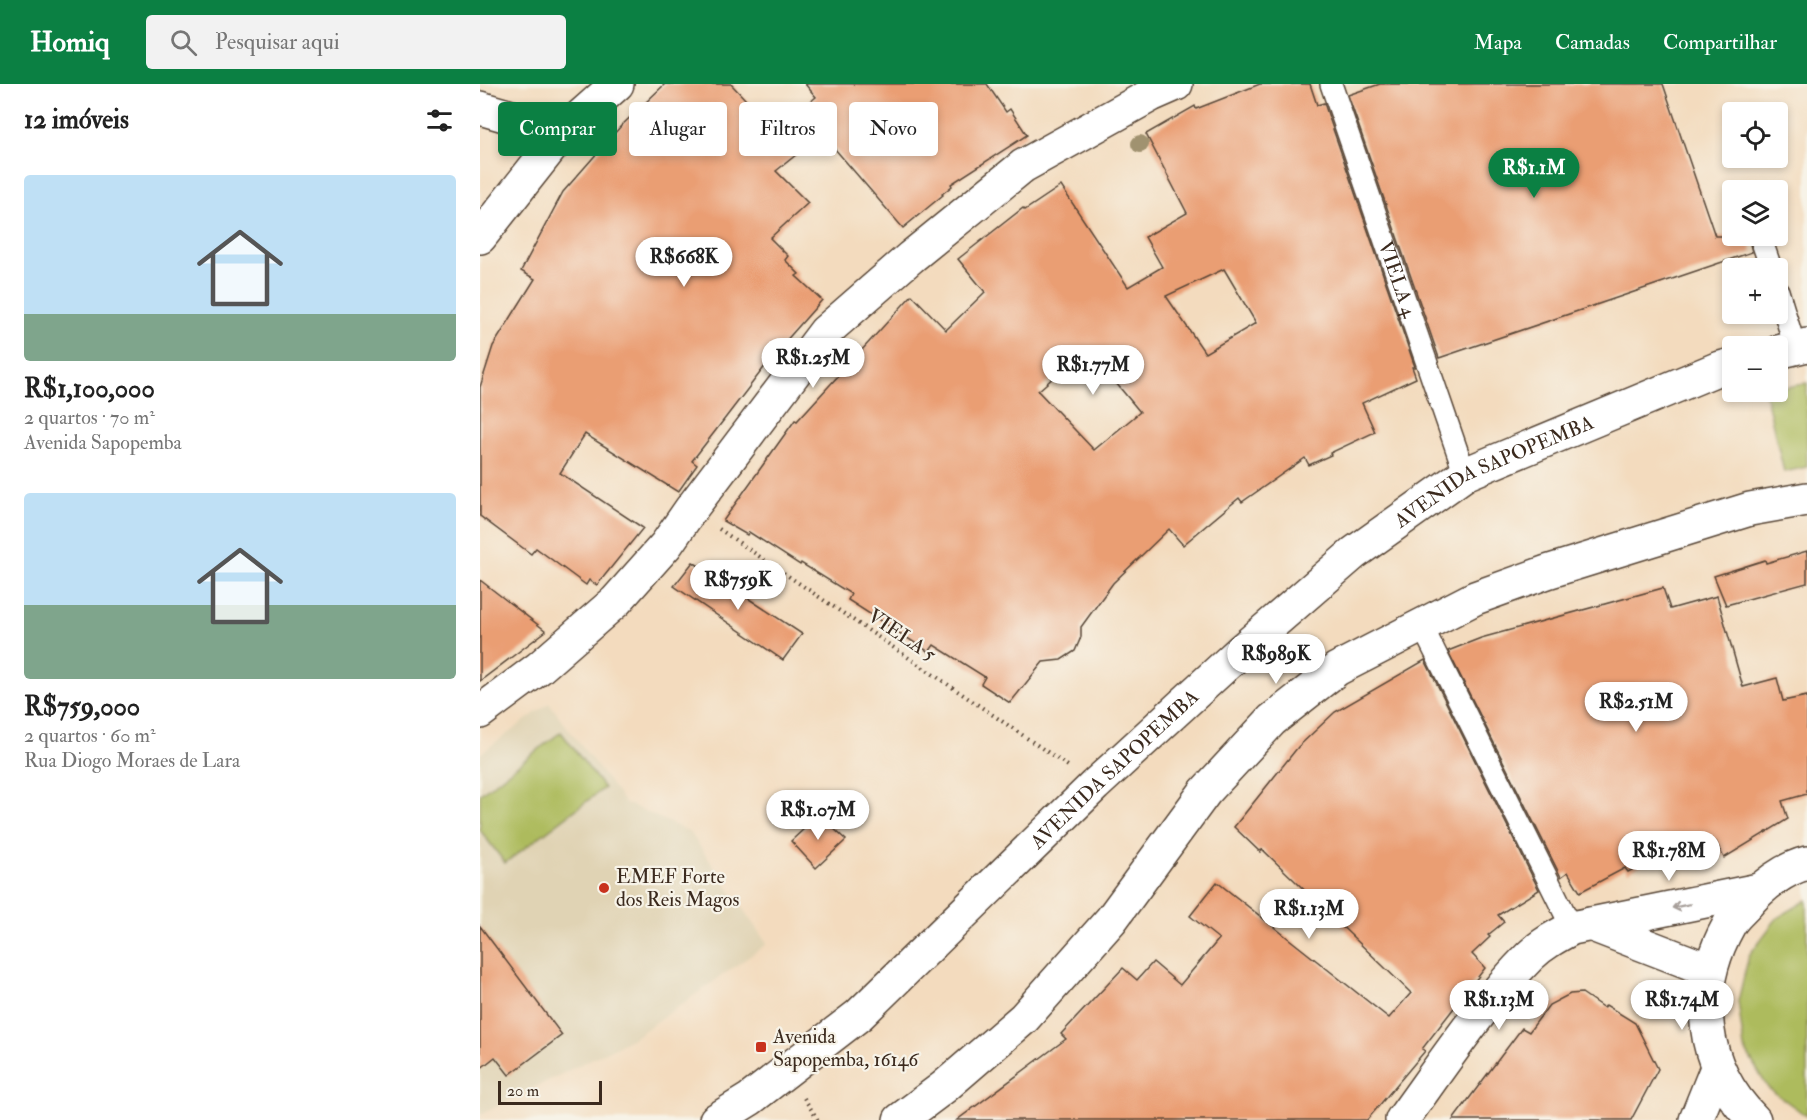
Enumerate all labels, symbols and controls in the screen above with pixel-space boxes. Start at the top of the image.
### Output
search box [146,15,566,69]
text: Homiq [30,25,110,60]
icon: search [167,26,200,59]
text: Pesquisar aqui [215,28,340,56]
text: Mapa [1474,29,1522,56]
text: Camadas [1555,29,1630,56]
text: Compartilhar [1663,29,1777,56]
chip: Comprar [498,102,617,156]
chip: Alugar [629,102,727,156]
chip: Filtros [739,102,837,156]
chip: Novo [849,102,938,156]
map controls [1722,102,1788,402]
button: locate [1722,102,1788,168]
text: 12 imóveis [24,104,129,136]
icon: filters [423,104,456,137]
pin: R$1.1M [1485,148,1583,199]
text: R$1.1M [1502,155,1566,180]
button: layers [1722,180,1788,246]
icon: home [186,214,294,322]
pin: R$668K [635,237,733,288]
street label: VIELA 4 [1373,237,1423,321]
text: R$668K [649,244,719,269]
button: + [1722,258,1788,324]
button: − [1722,336,1788,402]
pin: R$1.25M [758,338,868,389]
text: R$1.25M [776,345,850,370]
pin: R$1.77M [1038,345,1148,396]
text: R$1.77M [1056,352,1130,377]
text: R$1,100,000 [24,373,155,405]
text: 2 quartos · 70 m² [24,405,155,430]
street label: AVENIDA SAPOPEMBA [1388,409,1597,534]
text: Avenida Sapopemba [24,430,182,455]
icon: home [186,532,294,640]
pin: R$759K [689,560,787,611]
text: R$759K [704,567,772,592]
street label: VIELA 5 [863,603,941,667]
pin: R$989K [1227,634,1325,685]
text: R$989K [1241,641,1311,666]
pin: R$2.51M [1581,682,1691,733]
street label: AVENIDA SAPOPEMBA [1024,684,1204,855]
text: R$2.51M [1599,689,1673,714]
text: R$759,000 [24,691,140,723]
text: 2 quartos · 60 m² [24,723,156,748]
text: Rua Diogo Moraes de Lara [24,748,240,773]
pin: R$1.07M [763,790,873,841]
text: R$1.07M [780,797,856,822]
pin: R$1.78M [1614,831,1724,882]
text: R$1.78M [1632,838,1706,863]
place label: EMEF Forte dos Reis Magos [616,864,739,912]
marker: EMEF Forte dos Reis Magos [597,881,611,895]
pin: R$1.13M [1254,889,1364,940]
text: R$1.13M [1274,896,1344,921]
one-way arrow [1672,901,1691,912]
pin: R$1.13M [1444,980,1554,1031]
pin: R$1.74M [1627,980,1737,1031]
text: R$1.13M [1464,987,1534,1012]
text: R$1.74M [1645,987,1719,1012]
place label: Avenida Sapopemba, 16146 [772,1024,919,1073]
marker: Avenida Sapopemba, 16146 [754,1040,768,1054]
scale bar [498,1078,602,1106]
text: 20 m [507,1081,539,1101]

